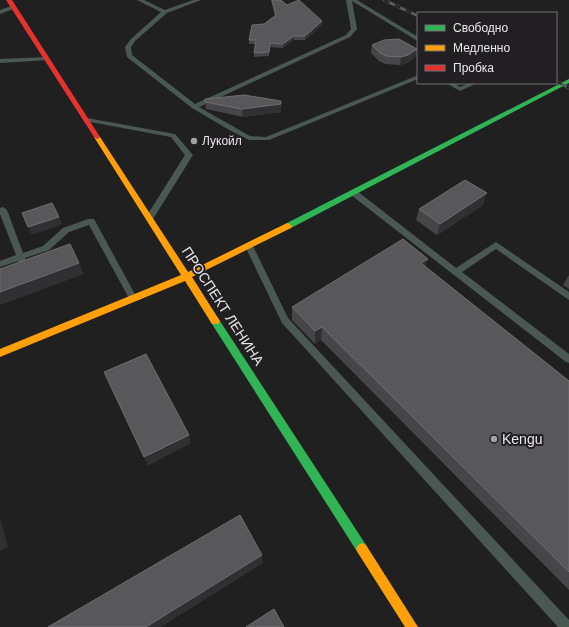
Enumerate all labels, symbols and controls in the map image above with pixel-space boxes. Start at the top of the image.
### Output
legend [417,12,557,84]
text: Свободно [453,21,508,35]
text: Медленно [453,41,510,55]
text: Пробка [453,61,494,75]
place label: Лукойл [202,134,242,148]
marker: Лукойл [189,136,199,146]
street label: ПРОСПЕКТ ЛЕНИНА [179,244,268,369]
place label: Kengu [502,431,542,447]
marker: Kengu [489,434,499,444]

